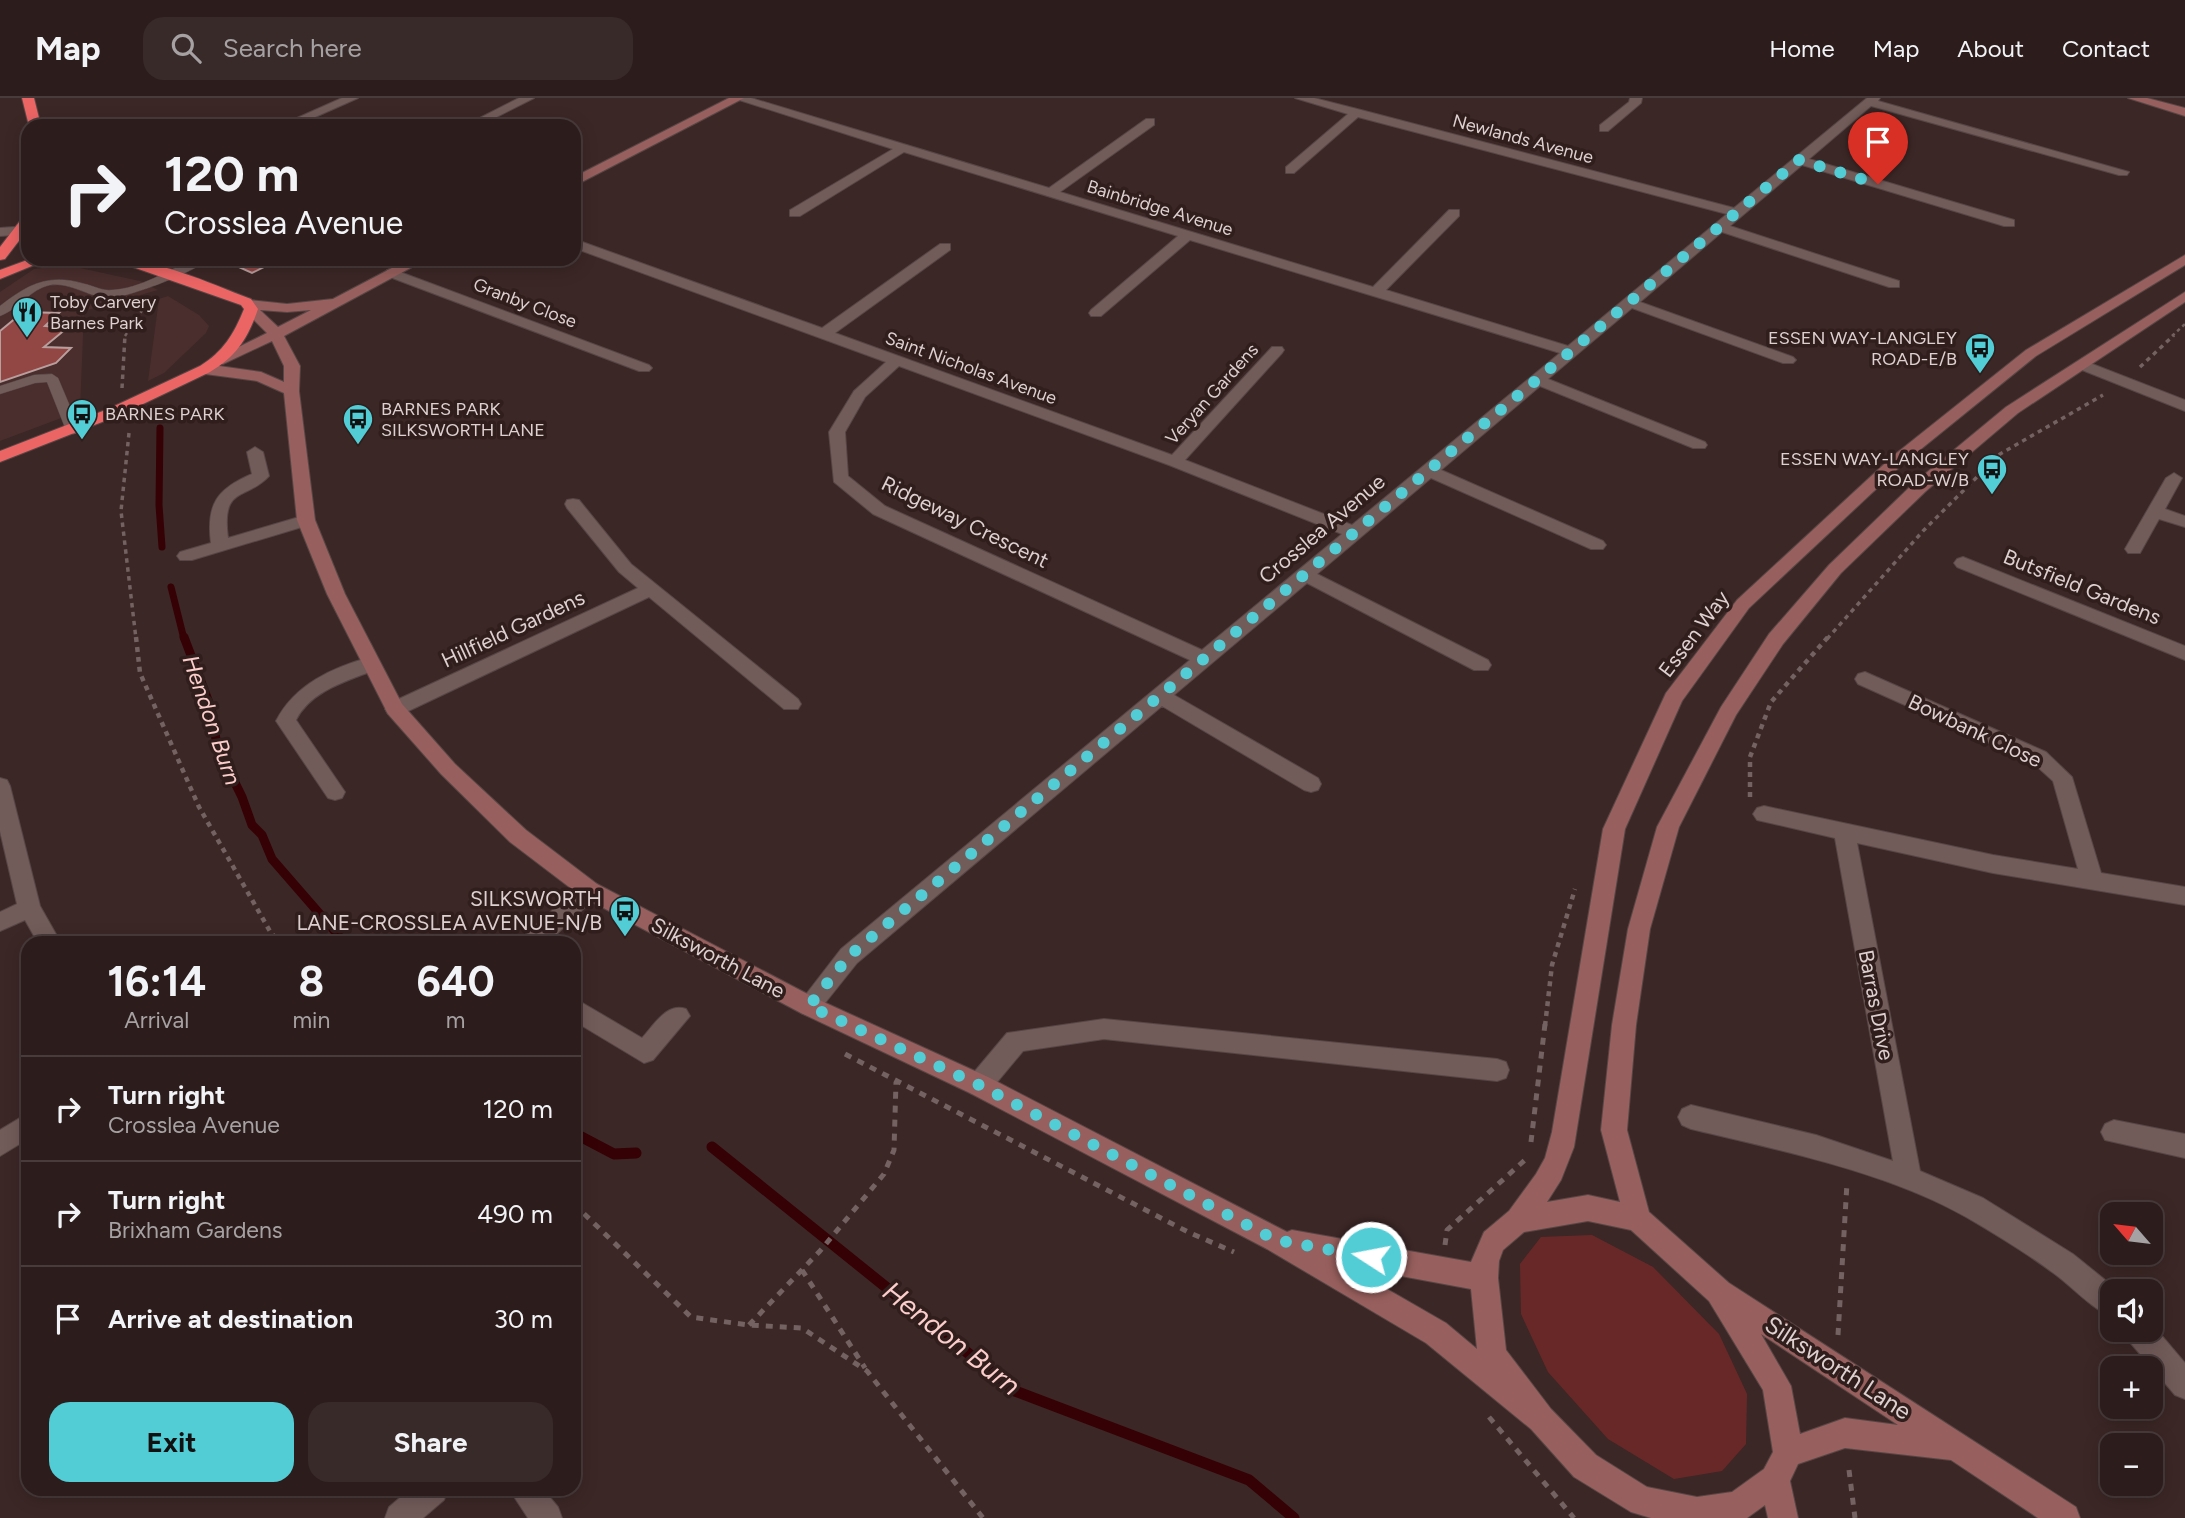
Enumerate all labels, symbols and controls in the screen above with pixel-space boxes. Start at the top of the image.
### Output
search box [143,17,633,80]
text: Map [35,29,101,68]
icon: search [167,29,205,67]
text: Search here [223,32,362,64]
text: Home [1769,34,1835,63]
text: Map [1873,34,1919,63]
text: About [1957,34,2024,63]
text: Contact [2062,34,2150,63]
street label: Newlands Avenue [1450,110,1596,168]
pin [1848,112,1908,184]
icon: arrive [1859,123,1897,161]
text: 120 m [164,144,299,203]
icon: right [49,147,140,238]
street label: Bainbridge Avenue [1084,175,1236,241]
text: Crosslea Avenue [164,204,403,242]
street label: Granby Close [470,273,580,333]
place label: Toby Carvery Barnes Park [50,291,157,334]
restaurant icon: Toby Carvery Barnes Park [10,295,44,339]
street label: Saint Nicholas Avenue [882,327,1060,409]
place label: ESSEN WAY-LANGLEY ROAD-E/B [1768,327,1957,370]
bus stop icon: ESSEN WAY-LANGLEY ROAD-E/B [1963,331,1997,375]
street label: Veryan Gardens [1161,339,1263,449]
bus stop icon: BARNES PARK [65,397,99,441]
place label: BARNES PARK SILKSWORTH LANE [381,398,545,441]
bus stop icon: BARNES PARK SILKSWORTH LANE [341,402,375,446]
place label: BARNES PARK [105,403,224,425]
place label: ESSEN WAY-LANGLEY ROAD-W/B [1780,448,1969,491]
bus stop icon: ESSEN WAY-LANGLEY ROAD-W/B [1975,452,2009,496]
street label: Crosslea Avenue [1254,469,1390,589]
street label: Ridgeway Crescent [878,470,1053,573]
street label: Butsfield Gardens [2000,544,2165,630]
street label: Hillfield Gardens [437,584,588,673]
street label: Essen Way [1653,586,1734,682]
water label: Hendon Burn [177,651,247,789]
street label: Bowbank Close [1904,689,2046,772]
place label: SILKSWORTH LANE-CROSSLEA AVENUE-N/B [296,886,602,935]
bus stop icon: SILKSWORTH LANE-CROSSLEA AVENUE-N/B [608,894,642,938]
street label: Silksworth Lane [647,912,789,1003]
street label: Barras Drive [1854,948,1899,1062]
text: 16:14 [107,956,206,1007]
text: 8 [299,956,324,1007]
text: 640 [417,956,495,1007]
text: Arrival [124,1006,189,1034]
text: min [293,1006,330,1034]
text: m [446,1006,465,1034]
text: Turn right [108,1079,225,1111]
icon: right [49,1090,87,1128]
text: 120 m [483,1093,553,1125]
text: Crosslea Avenue [108,1111,280,1139]
text: Turn right [108,1184,225,1216]
icon: right [49,1195,87,1233]
text: 490 m [477,1198,553,1230]
north arrow [2100,1202,2163,1265]
map controls [2100,1202,2163,1496]
text: Brixham Gardens [108,1216,282,1244]
position arrow [1334,1220,1408,1294]
water label: Hendon Burn [876,1274,1028,1402]
button: sound [2100,1279,2163,1342]
icon: arrive [49,1300,87,1338]
text: Arrive at destination [108,1303,353,1335]
text: 30 m [494,1303,553,1335]
street label: Silksworth Lane [1760,1310,1917,1426]
button: + [2100,1356,2163,1419]
button: Exit [49,1402,294,1482]
button: Share [308,1402,553,1482]
button: − [2100,1433,2163,1496]

